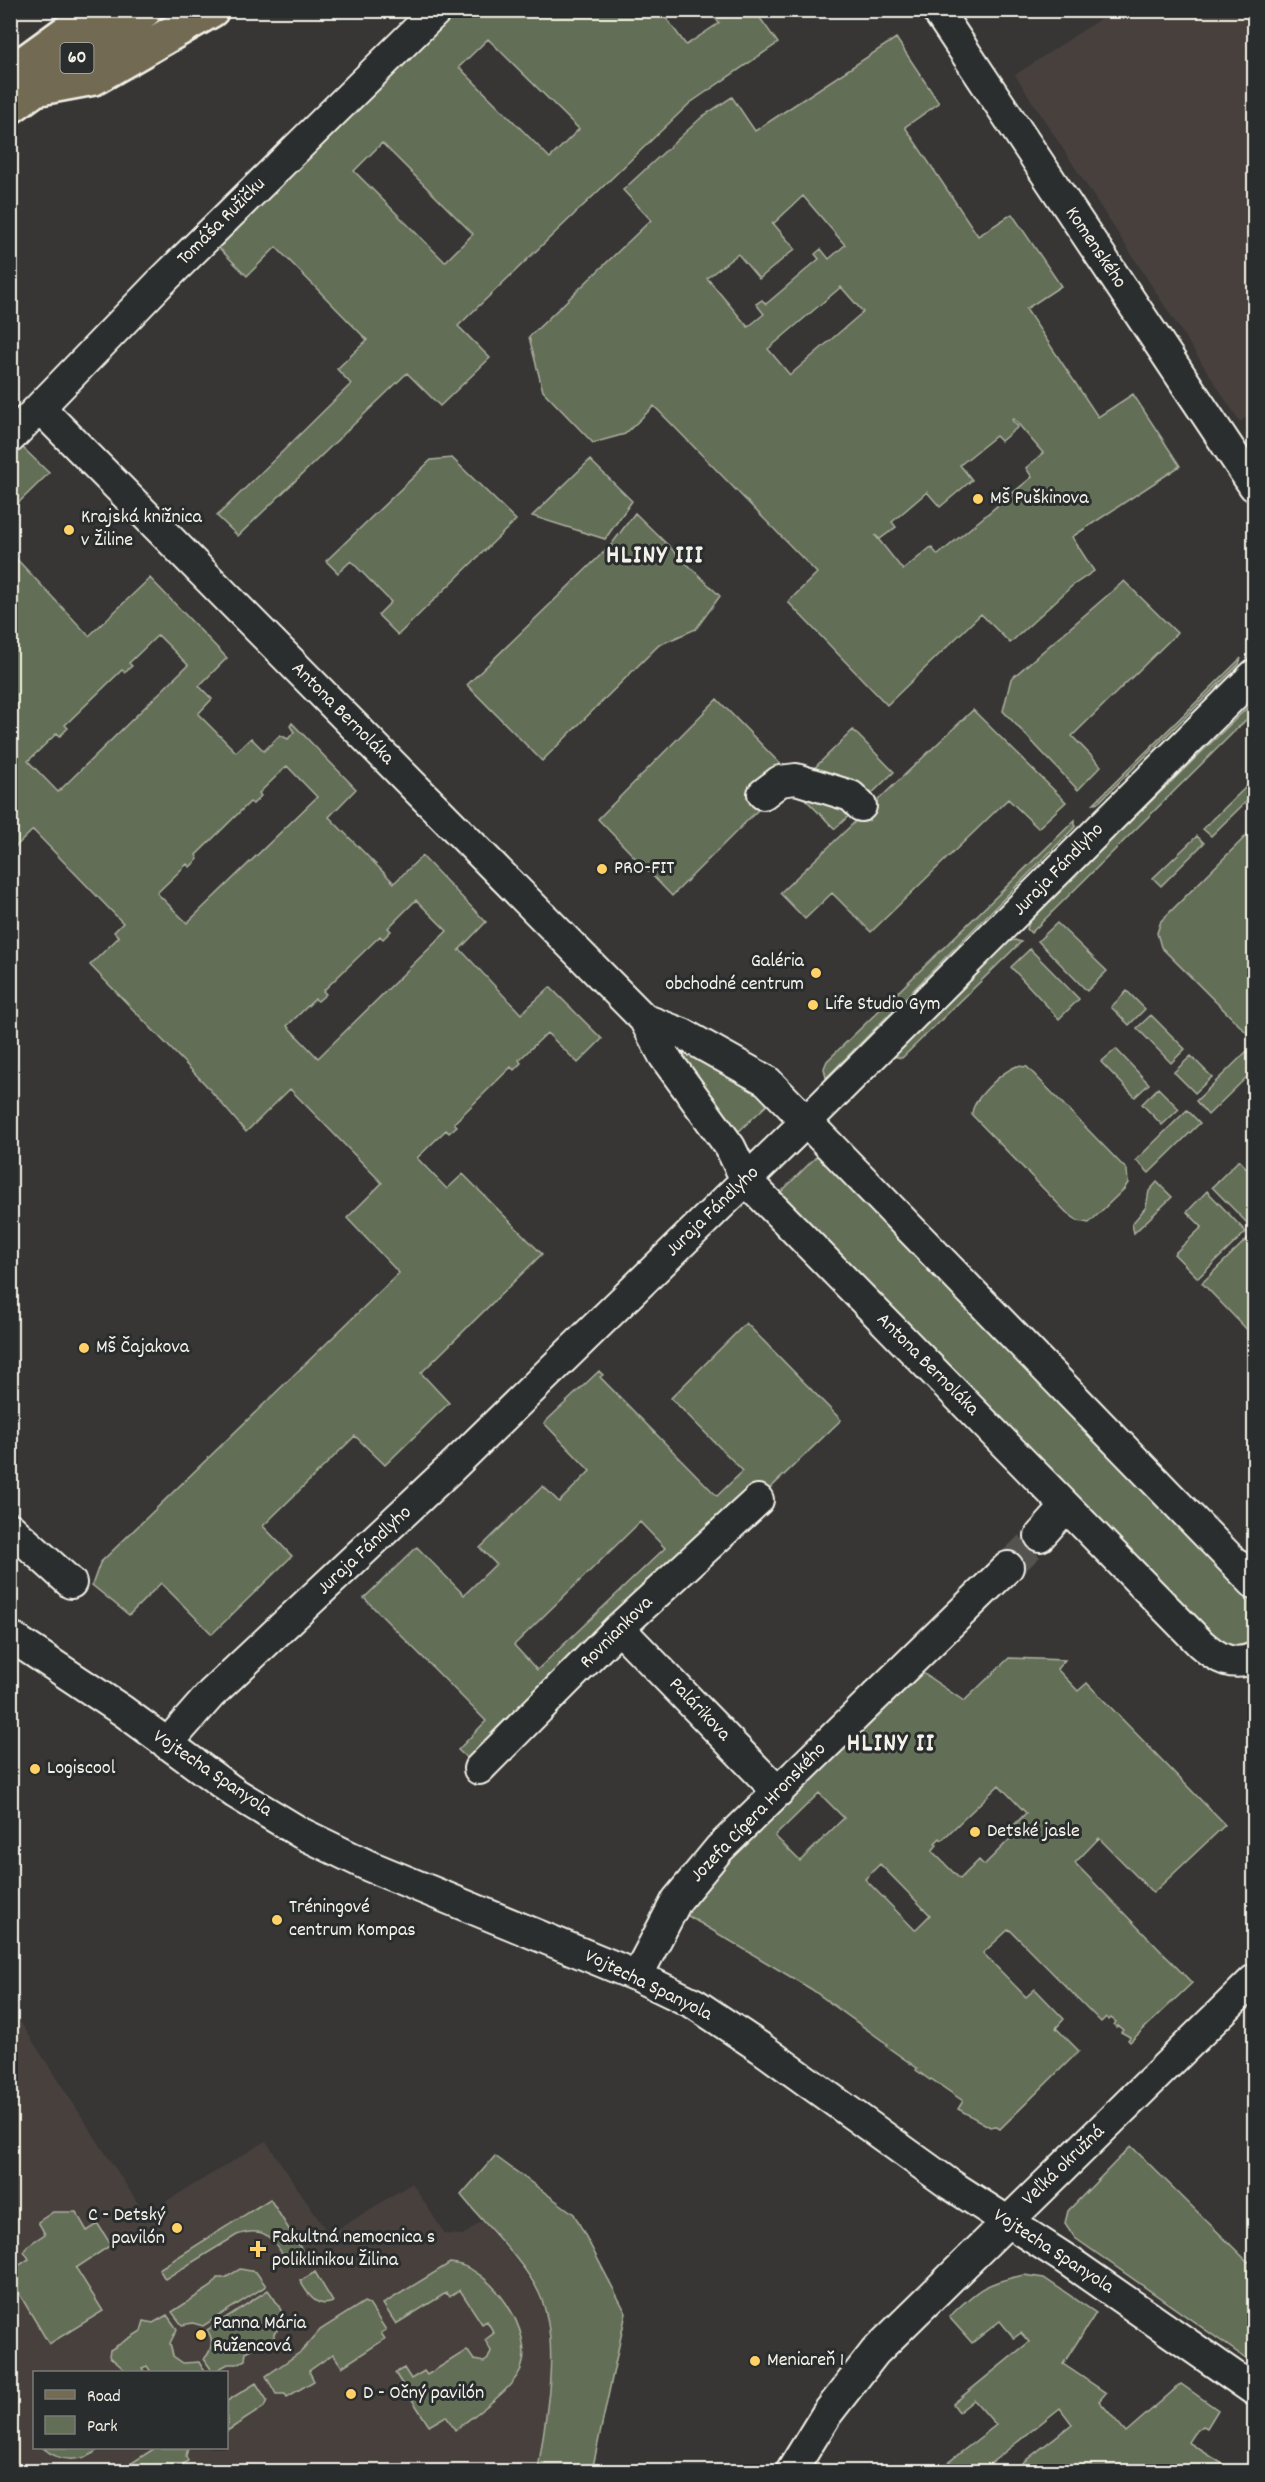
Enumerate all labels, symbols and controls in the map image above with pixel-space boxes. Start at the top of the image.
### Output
road number: 60 [60,43,94,73]
street label: Tomáša Ružičku [171,171,273,273]
street label: Komenského [1057,202,1133,295]
place label: MŠ Puškinova [990,485,1089,513]
marker: MŠ Puškinova [971,492,985,506]
place label: Krajská knižnica v Žiline [81,504,202,555]
marker: Krajská knižnica v Žiline [62,523,76,537]
district label: HLINY III [606,538,704,575]
street label: Antona Bernoláka [284,656,400,772]
street label: Juraja Fándlyho [1007,817,1111,923]
place label: PRO-FIT [614,855,674,883]
marker: PRO-FIT [595,862,609,876]
place label: Galéria obchodné centrum [665,948,805,999]
marker: Galéria obchodné centrum [809,966,823,980]
place label: Life Studio Gym [825,991,941,1019]
marker: Life Studio Gym [806,998,820,1012]
street label: Juraja Fándlyho [660,1160,766,1264]
street label: Antona Bernoláka [869,1307,985,1423]
place label: MŠ Čajakova [96,1334,190,1362]
marker: MŠ Čajakova [77,1341,91,1355]
street label: Juraja Fándlyho [311,1500,419,1602]
street label: Rovniankova [574,1590,660,1676]
street label: Palárikova [661,1672,737,1749]
street label: Vojtecha Spanyola [147,1724,278,1825]
district label: HLINY II [847,1726,935,1763]
street label: Jozefa Cígera Hronského [685,1737,833,1889]
place label: Logiscool [47,1755,116,1783]
marker: Logiscool [28,1762,42,1776]
place label: Detské jasle [987,1818,1080,1846]
marker: Detské jasle [968,1825,982,1839]
place label: Tréningové centrum Kompas [289,1894,416,1945]
marker: Tréningové centrum Kompas [270,1913,284,1927]
street label: Vojtecha Spanyola [579,1943,717,2029]
street label: Veľká okružná [1016,2119,1112,2213]
place label: C - Detský pavilón [88,2202,166,2253]
street label: Vojtecha Spanyola [987,2202,1119,2302]
marker: C - Detský pavilón [170,2221,184,2235]
place label: Fakultná nemocnica s poliklinikou Žilina [272,2224,435,2275]
marker: Fakultná nemocnica s poliklinikou Žilina [249,2240,267,2258]
place label: Panna Mária Ružencová [213,2310,307,2361]
marker: Panna Mária Ružencová [194,2328,208,2342]
place label: Meniareň 1 [767,2347,844,2375]
marker: Meniareň 1 [748,2354,762,2368]
legend [33,2371,228,2449]
place label: D - Očný pavilón [363,2380,484,2408]
text: Road [87,2385,121,2410]
marker: D - Očný pavilón [344,2387,358,2401]
text: Park [87,2415,118,2440]

